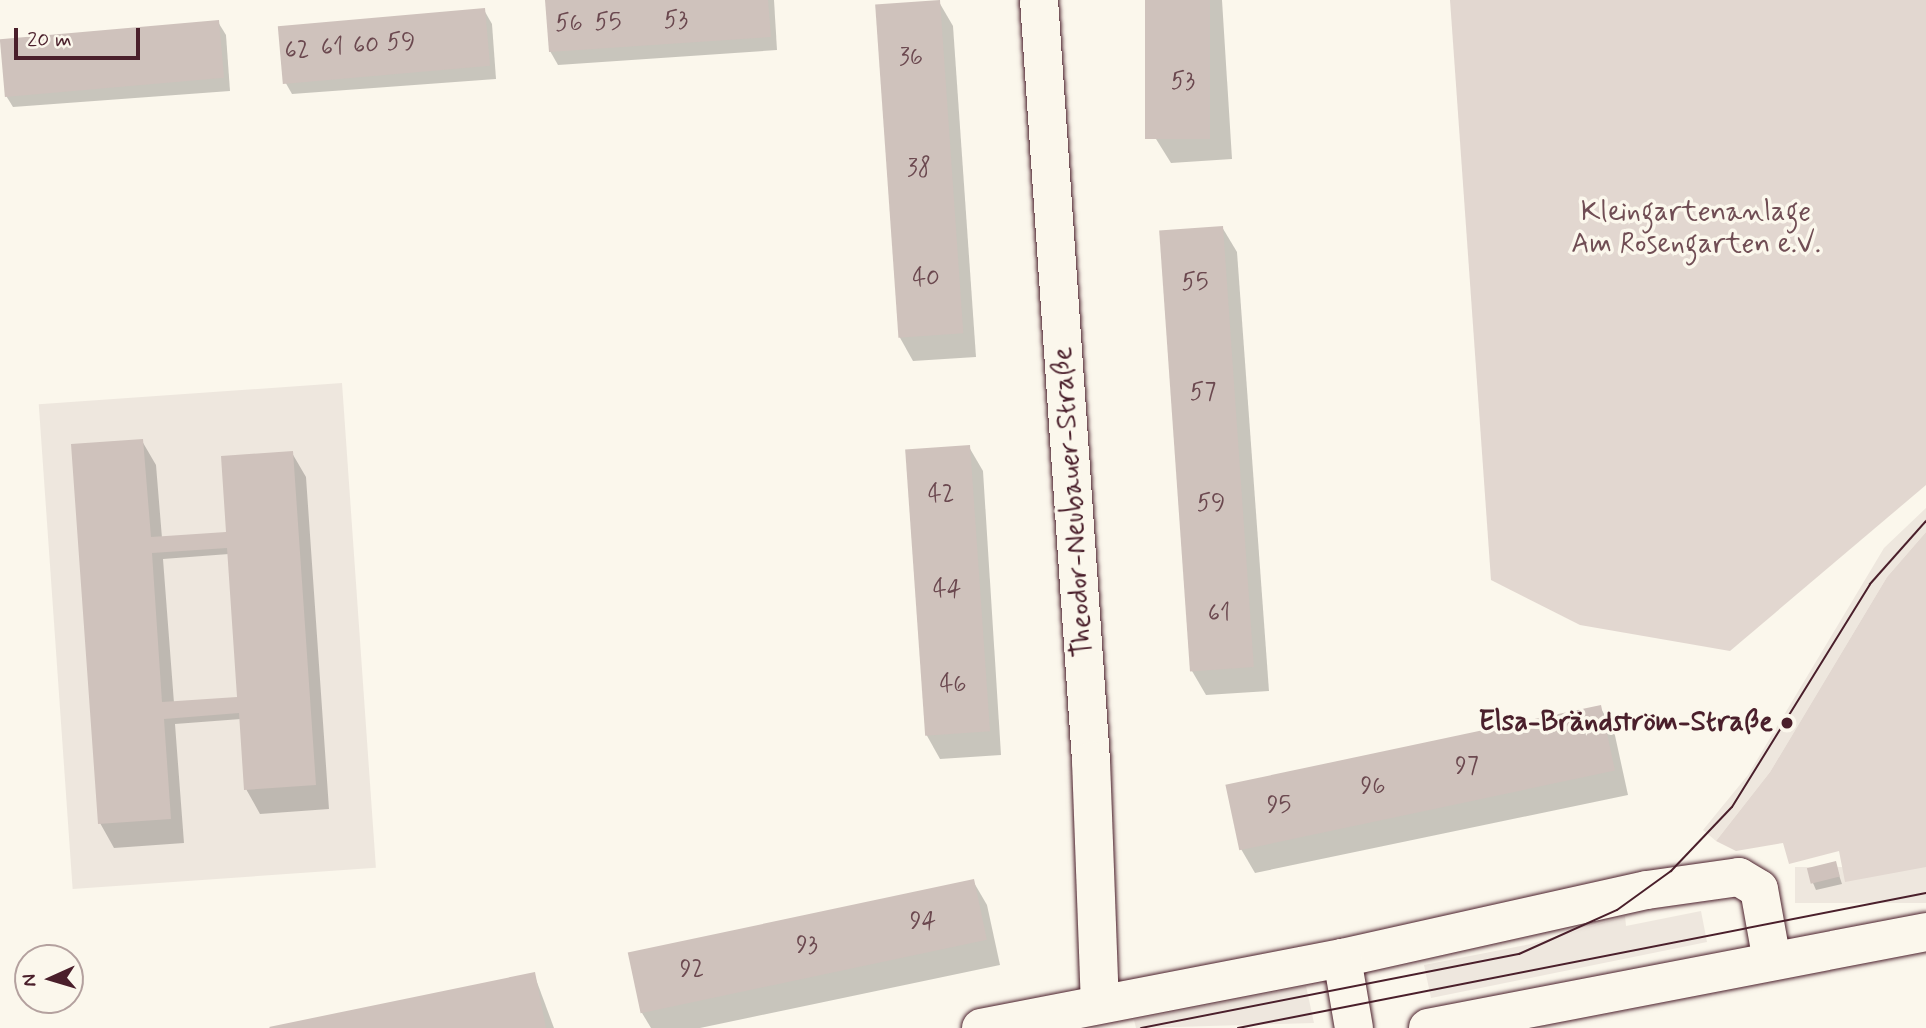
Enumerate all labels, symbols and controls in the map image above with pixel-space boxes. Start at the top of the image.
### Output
house number: 53 [664,7,688,35]
house number: 55 [594,9,622,37]
house number: 56 [555,10,583,38]
scale bar [18,14,144,58]
text: 20 m [27,26,72,54]
house number: 59 [387,29,415,57]
house number: 60 [353,32,379,60]
house number: 61 [321,34,343,62]
house number: 62 [285,37,309,65]
house number: 36 [899,44,923,72]
house number: 53 [1171,68,1195,96]
house number: 38 [907,155,931,183]
park label: Kleingartenanlage Am Rosengarten e.V. [1568,196,1824,262]
house number: 40 [912,265,940,293]
house number: 55 [1181,269,1209,297]
street label: Theodor-Neubauer-Straße [1046,346,1102,658]
house number: 57 [1190,379,1216,407]
house number: 42 [928,481,954,509]
house number: 59 [1197,490,1225,518]
house number: 44 [933,576,961,604]
house number: 61 [1208,600,1230,628]
house number: 46 [939,671,967,699]
place label: Elsa-Brändström-Straße [1479,706,1773,740]
marker: Elsa-Brändström-Straße [1779,715,1795,731]
house number: 97 [1455,753,1479,781]
house number: 96 [1360,773,1386,801]
house number: 95 [1267,792,1291,820]
house number: 94 [910,908,936,936]
house number: 93 [796,932,818,960]
north arrow [14,944,84,1014]
house number: 92 [680,956,704,984]
text: N [17,973,42,988]

